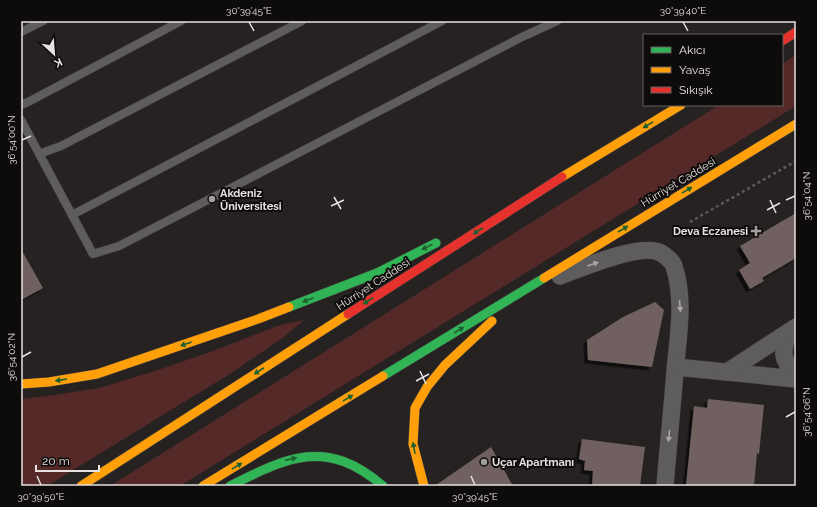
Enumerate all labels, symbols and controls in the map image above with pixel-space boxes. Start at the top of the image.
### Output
text: 30°39'45"E [226,5,272,16]
text: 30°39'40"E [660,5,706,16]
north arrow [34,34,74,74]
legend [643,34,783,106]
text: Akıcı [679,43,705,57]
text: K [51,55,64,70]
text: Yavaş [679,63,711,77]
text: Sıkışık [679,83,713,97]
text: 36°54'00"N [6,115,17,165]
one-way arrow [642,122,654,129]
street label: Hürriyet Caddesi [639,155,718,210]
text: 36°54'04"N [801,172,812,220]
one-way arrow [682,186,692,194]
place label: Akdeniz Üniversitesi [220,187,282,213]
marker: Akdeniz Üniversitesi [207,194,217,204]
place label: Deva Eczanesi [673,225,748,238]
one-way arrow [617,226,629,233]
marker: Deva Eczanesi [751,226,761,236]
one-way arrow [472,227,484,234]
one-way arrow [421,244,433,251]
street label: Hürriyet Caddesi [334,256,412,313]
one-way arrow [587,261,599,267]
one-way arrow [302,297,314,303]
one-way arrow [363,297,373,305]
one-way arrow [676,300,683,312]
one-way arrow [453,327,465,334]
text: 36°54'02"N [6,333,17,381]
one-way arrow [179,341,191,347]
one-way arrow [253,368,265,375]
one-way arrow [55,377,67,383]
text: 36°54'06"N [801,387,812,437]
one-way arrow [343,394,353,402]
one-way arrow [666,430,673,442]
one-way arrow [411,442,417,455]
scale bar [36,447,99,473]
text: 20 m [42,454,70,468]
one-way arrow [284,456,297,462]
place label: Uçar Apartmanı [492,456,574,469]
marker: Uçar Apartmanı [479,457,489,467]
one-way arrow [231,462,243,469]
text: 30°39'50"E [17,491,65,502]
text: 30°39'45"E [452,491,498,502]

